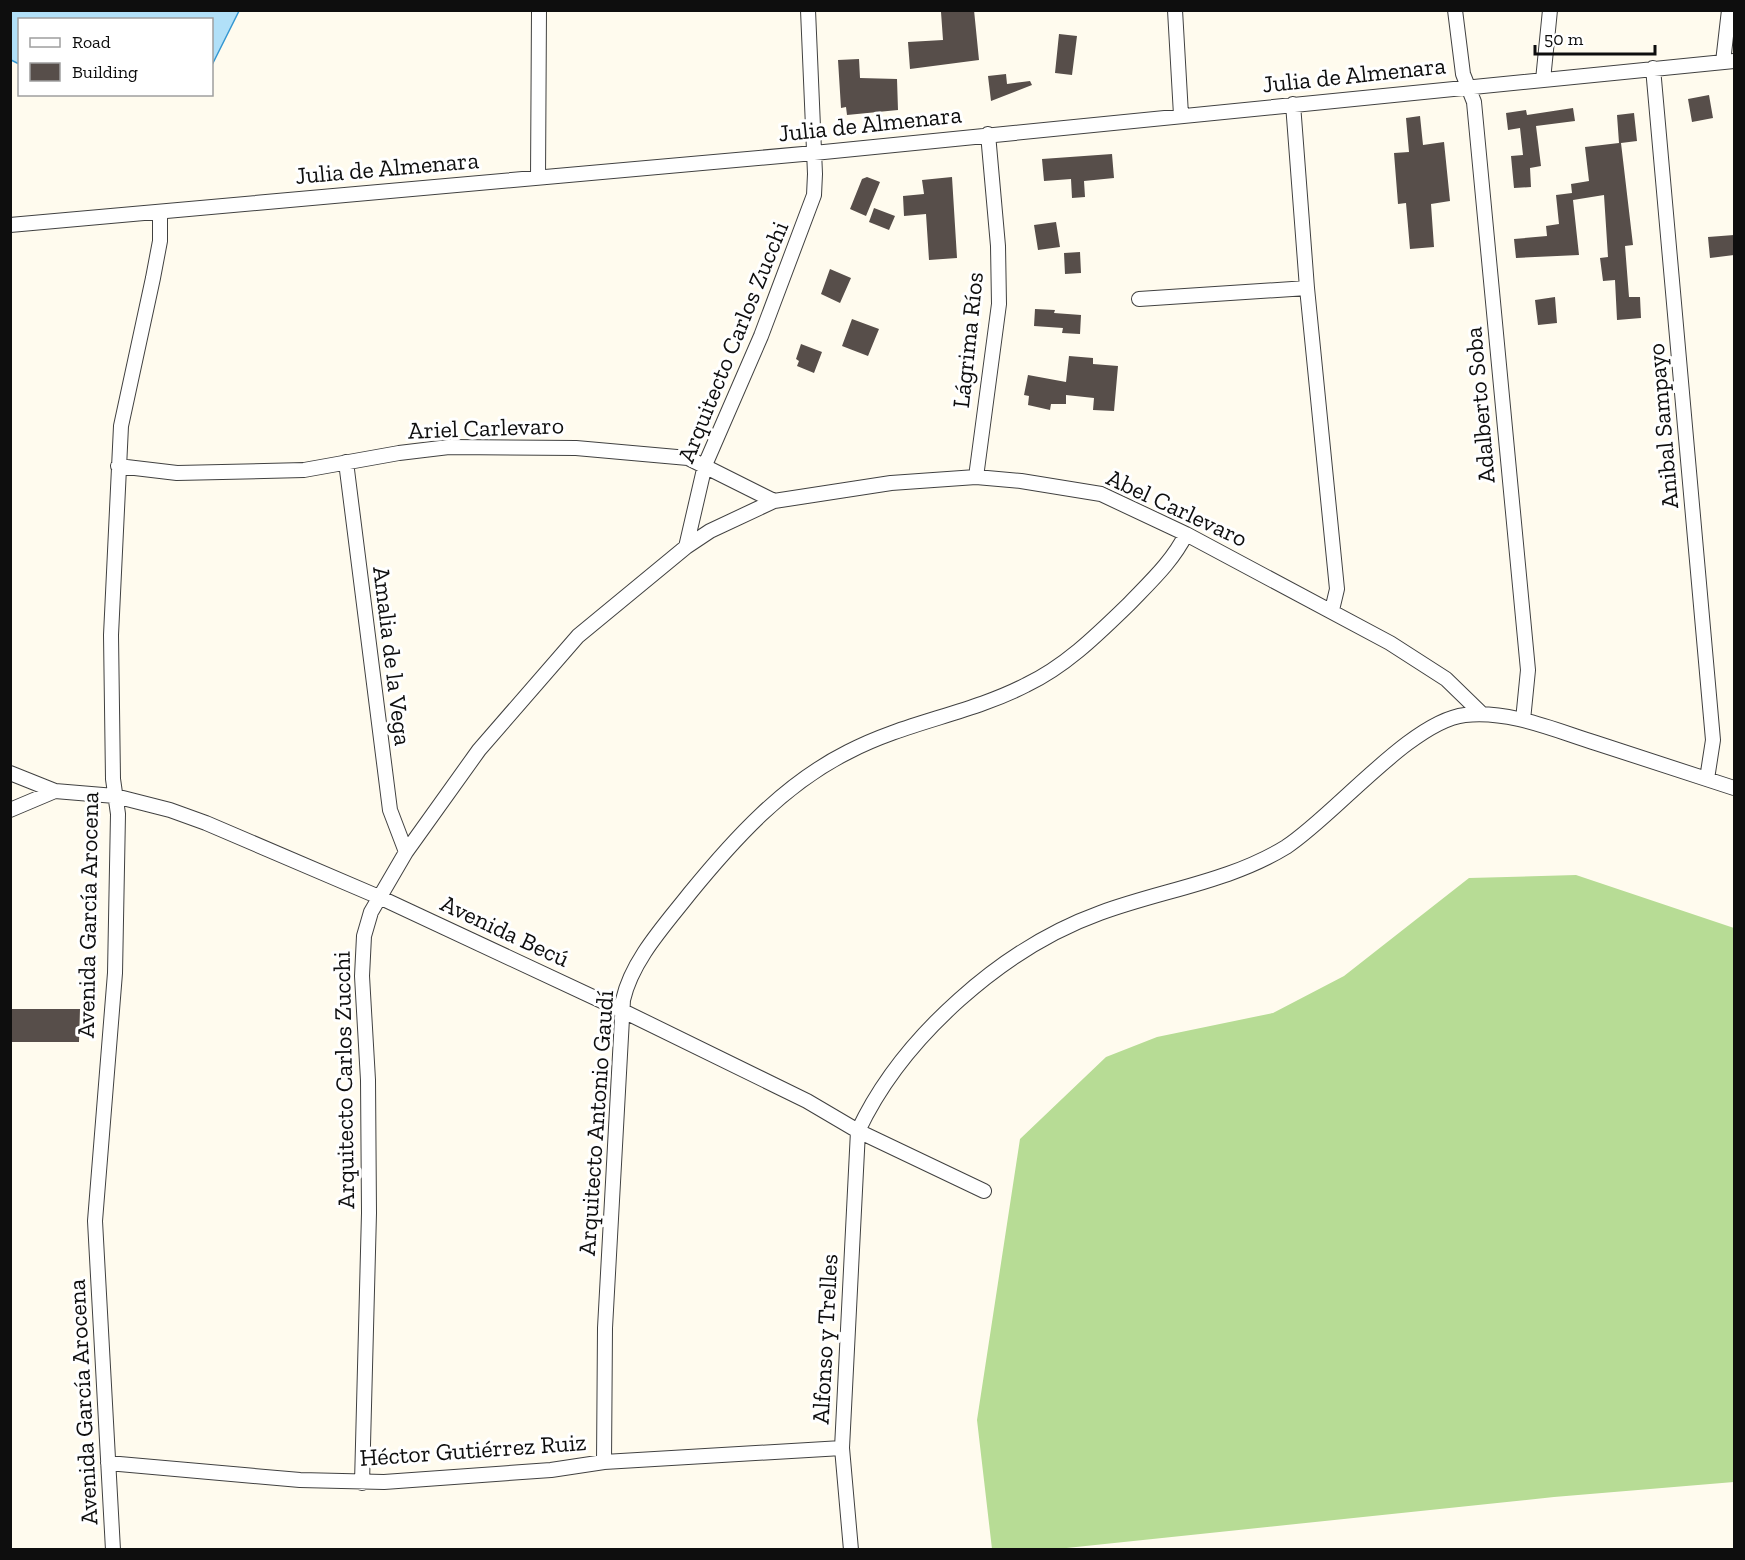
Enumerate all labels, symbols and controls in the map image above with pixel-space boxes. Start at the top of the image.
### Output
legend [18,18,213,96]
scale bar [1535,18,1655,56]
text: 50 m [1544,28,1584,50]
text: Road [72,31,111,53]
street label: Julia de Almenara [1261,50,1447,99]
text: Building [72,61,138,83]
street label: Julia de Almenara [777,99,963,148]
street label: Julia de Almenara [294,145,480,190]
street label: Arquitecto Carlos Zucchi [671,217,794,467]
street label: Lágrima Ríos [946,270,989,409]
street label: Adalberto Soba [1458,325,1501,484]
street label: Anibal Sampayo [1641,342,1684,510]
street label: Ariel Carlevaro [408,410,564,445]
street label: Abel Carlevaro [1102,462,1252,553]
street label: Amalia de la Vega [367,565,418,748]
street label: Avenida García Arocena [71,791,104,1038]
street label: Avenida Becú [436,888,575,973]
street label: Arquitecto Carlos Zucchi [327,951,360,1209]
street label: Arquitecto Antonio Gaudí [572,989,619,1257]
street label: Alfonso y Trelles [806,1253,843,1425]
street label: Avenida García Arocena [62,1278,103,1526]
street label: Héctor Gutiérrez Ruiz [359,1427,587,1472]

